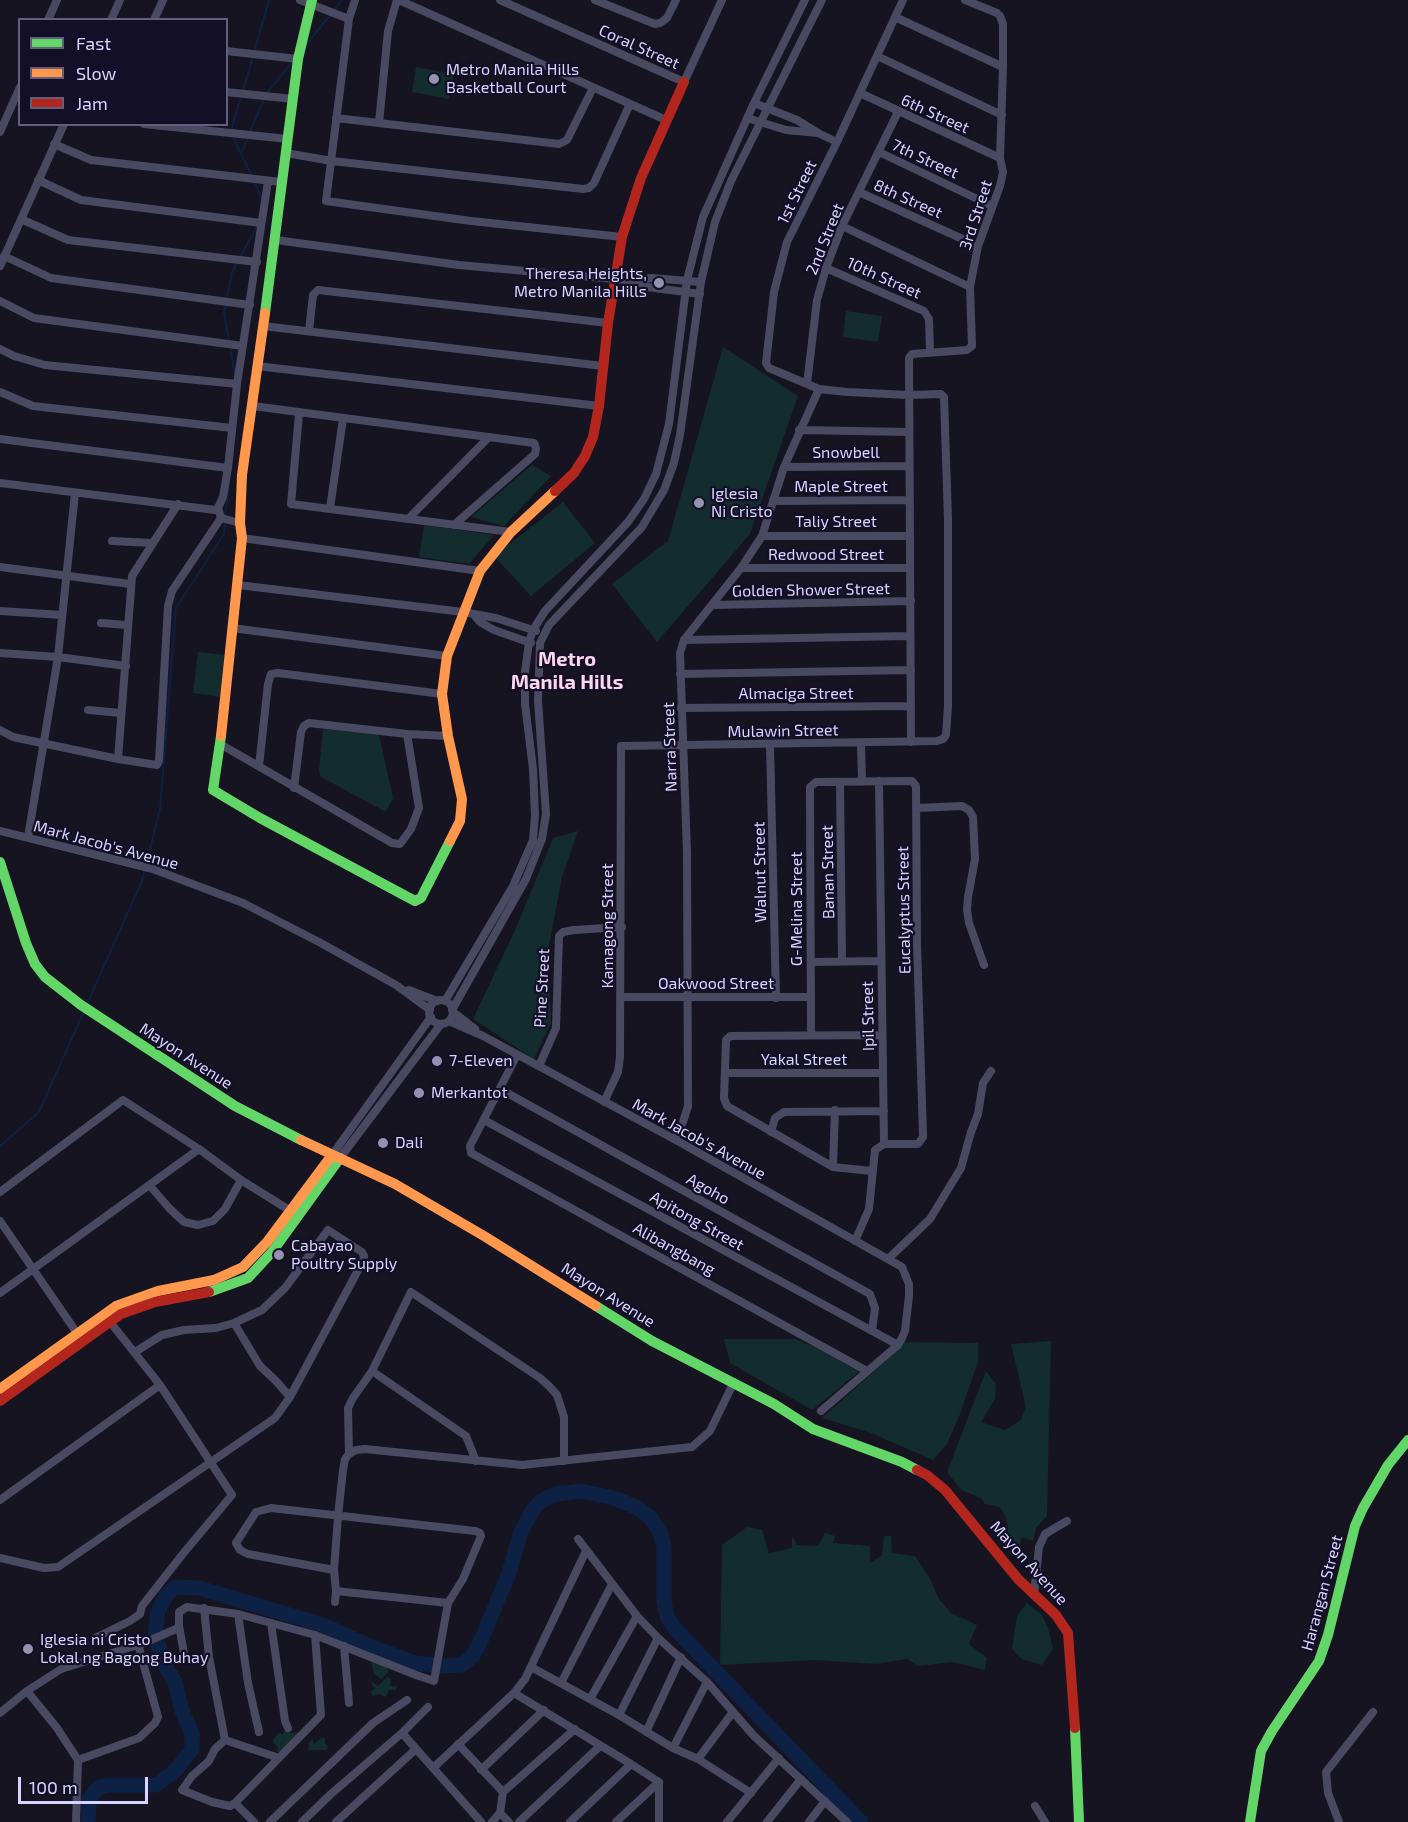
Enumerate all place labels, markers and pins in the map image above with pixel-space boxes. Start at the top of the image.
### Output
place label: Metro Manila Hills Basketball Court [446,60,579,98]
marker: Metro Manila Hills Basketball Court [427,72,441,86]
place label: Theresa Heights, Metro Manila Hills [514,264,647,302]
marker: Theresa Heights, Metro Manila Hills [652,276,666,290]
place label: Iglesia Ni Cristo [711,484,773,522]
marker: Iglesia Ni Cristo [692,496,706,510]
place label: 7-Eleven [449,1051,513,1071]
marker: 7-Eleven [430,1054,444,1068]
place label: Merkantot [431,1083,508,1103]
marker: Merkantot [412,1086,426,1100]
place label: Dali [395,1133,423,1153]
marker: Dali [376,1136,390,1150]
place label: Cabayao Poultry Supply [291,1236,397,1274]
marker: Cabayao Poultry Supply [272,1248,286,1262]
place label: Iglesia ni Cristo Lokal ng Bagong Buhay [40,1630,208,1668]
marker: Iglesia ni Cristo Lokal ng Bagong Buhay [21,1642,35,1656]

